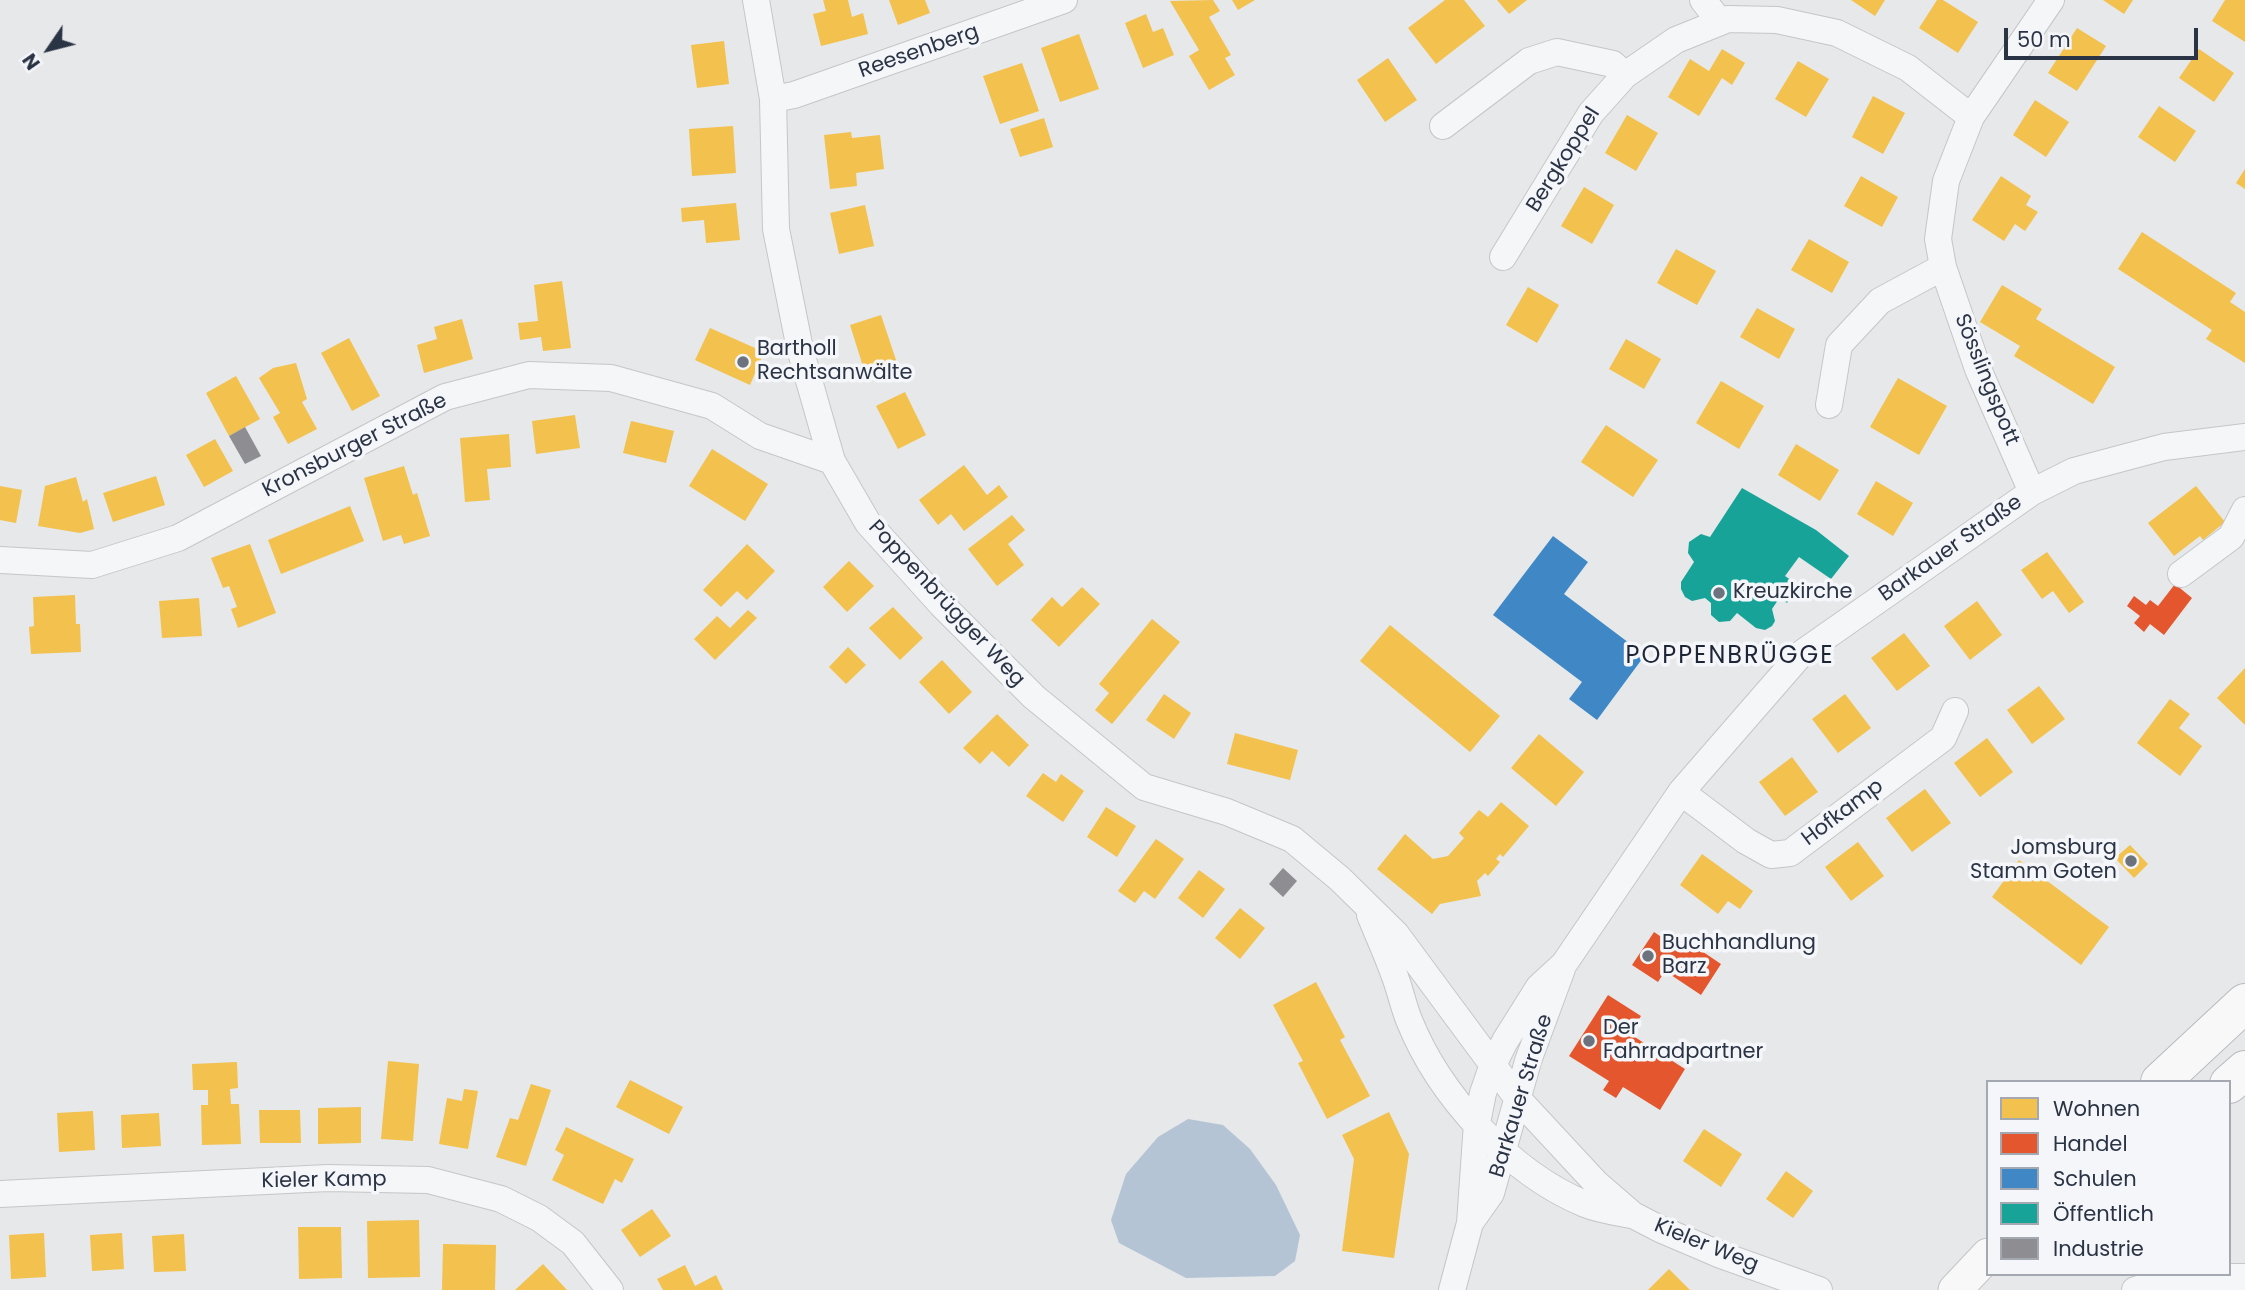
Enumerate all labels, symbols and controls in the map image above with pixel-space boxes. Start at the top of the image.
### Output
north arrow [14,14,84,84]
scale bar [2007,14,2201,58]
street label: Reesenberg [856,20,982,84]
text: 50 m [2017,25,2071,54]
text: N [16,48,47,75]
street label: Bergkoppel [1522,103,1606,217]
street label: Sösslingspott [1948,311,2024,449]
place label: Bartholl Rechtsanwälte [757,337,912,387]
marker: Bartholl Rechtsanwälte [735,354,751,370]
street label: Kronsburger Straße [259,389,451,503]
street label: Barkauer Straße [1874,490,2028,608]
street label: Poppenbrügger Weg [862,516,1030,692]
place label: Kreuzkirche [1733,580,1852,606]
marker: Kreuzkirche [1711,585,1727,601]
district label: POPPENBRÜGGE [1627,643,1833,671]
street label: Hofkamp [1797,774,1889,852]
place label: Jomsburg Stamm Goten [1970,836,2117,886]
marker: Jomsburg Stamm Goten [2123,853,2139,869]
place label: Buchhandlung Barz [1662,931,1816,981]
marker: Buchhandlung Barz [1640,948,1656,964]
street label: Barkauer Straße [1485,1011,1559,1181]
place label: Der Fahrradpartner [1603,1016,1763,1066]
marker: Der Fahrradpartner [1581,1033,1597,1049]
legend [1986,1080,2231,1276]
text: Wohnen [2053,1094,2140,1123]
text: Handel [2053,1129,2128,1158]
text: Schulen [2053,1164,2137,1193]
street label: Kieler Kamp [261,1167,387,1195]
text: Öffentlich [2053,1199,2154,1228]
street label: Kieler Weg [1650,1214,1762,1278]
text: Industrie [2053,1234,2144,1263]

